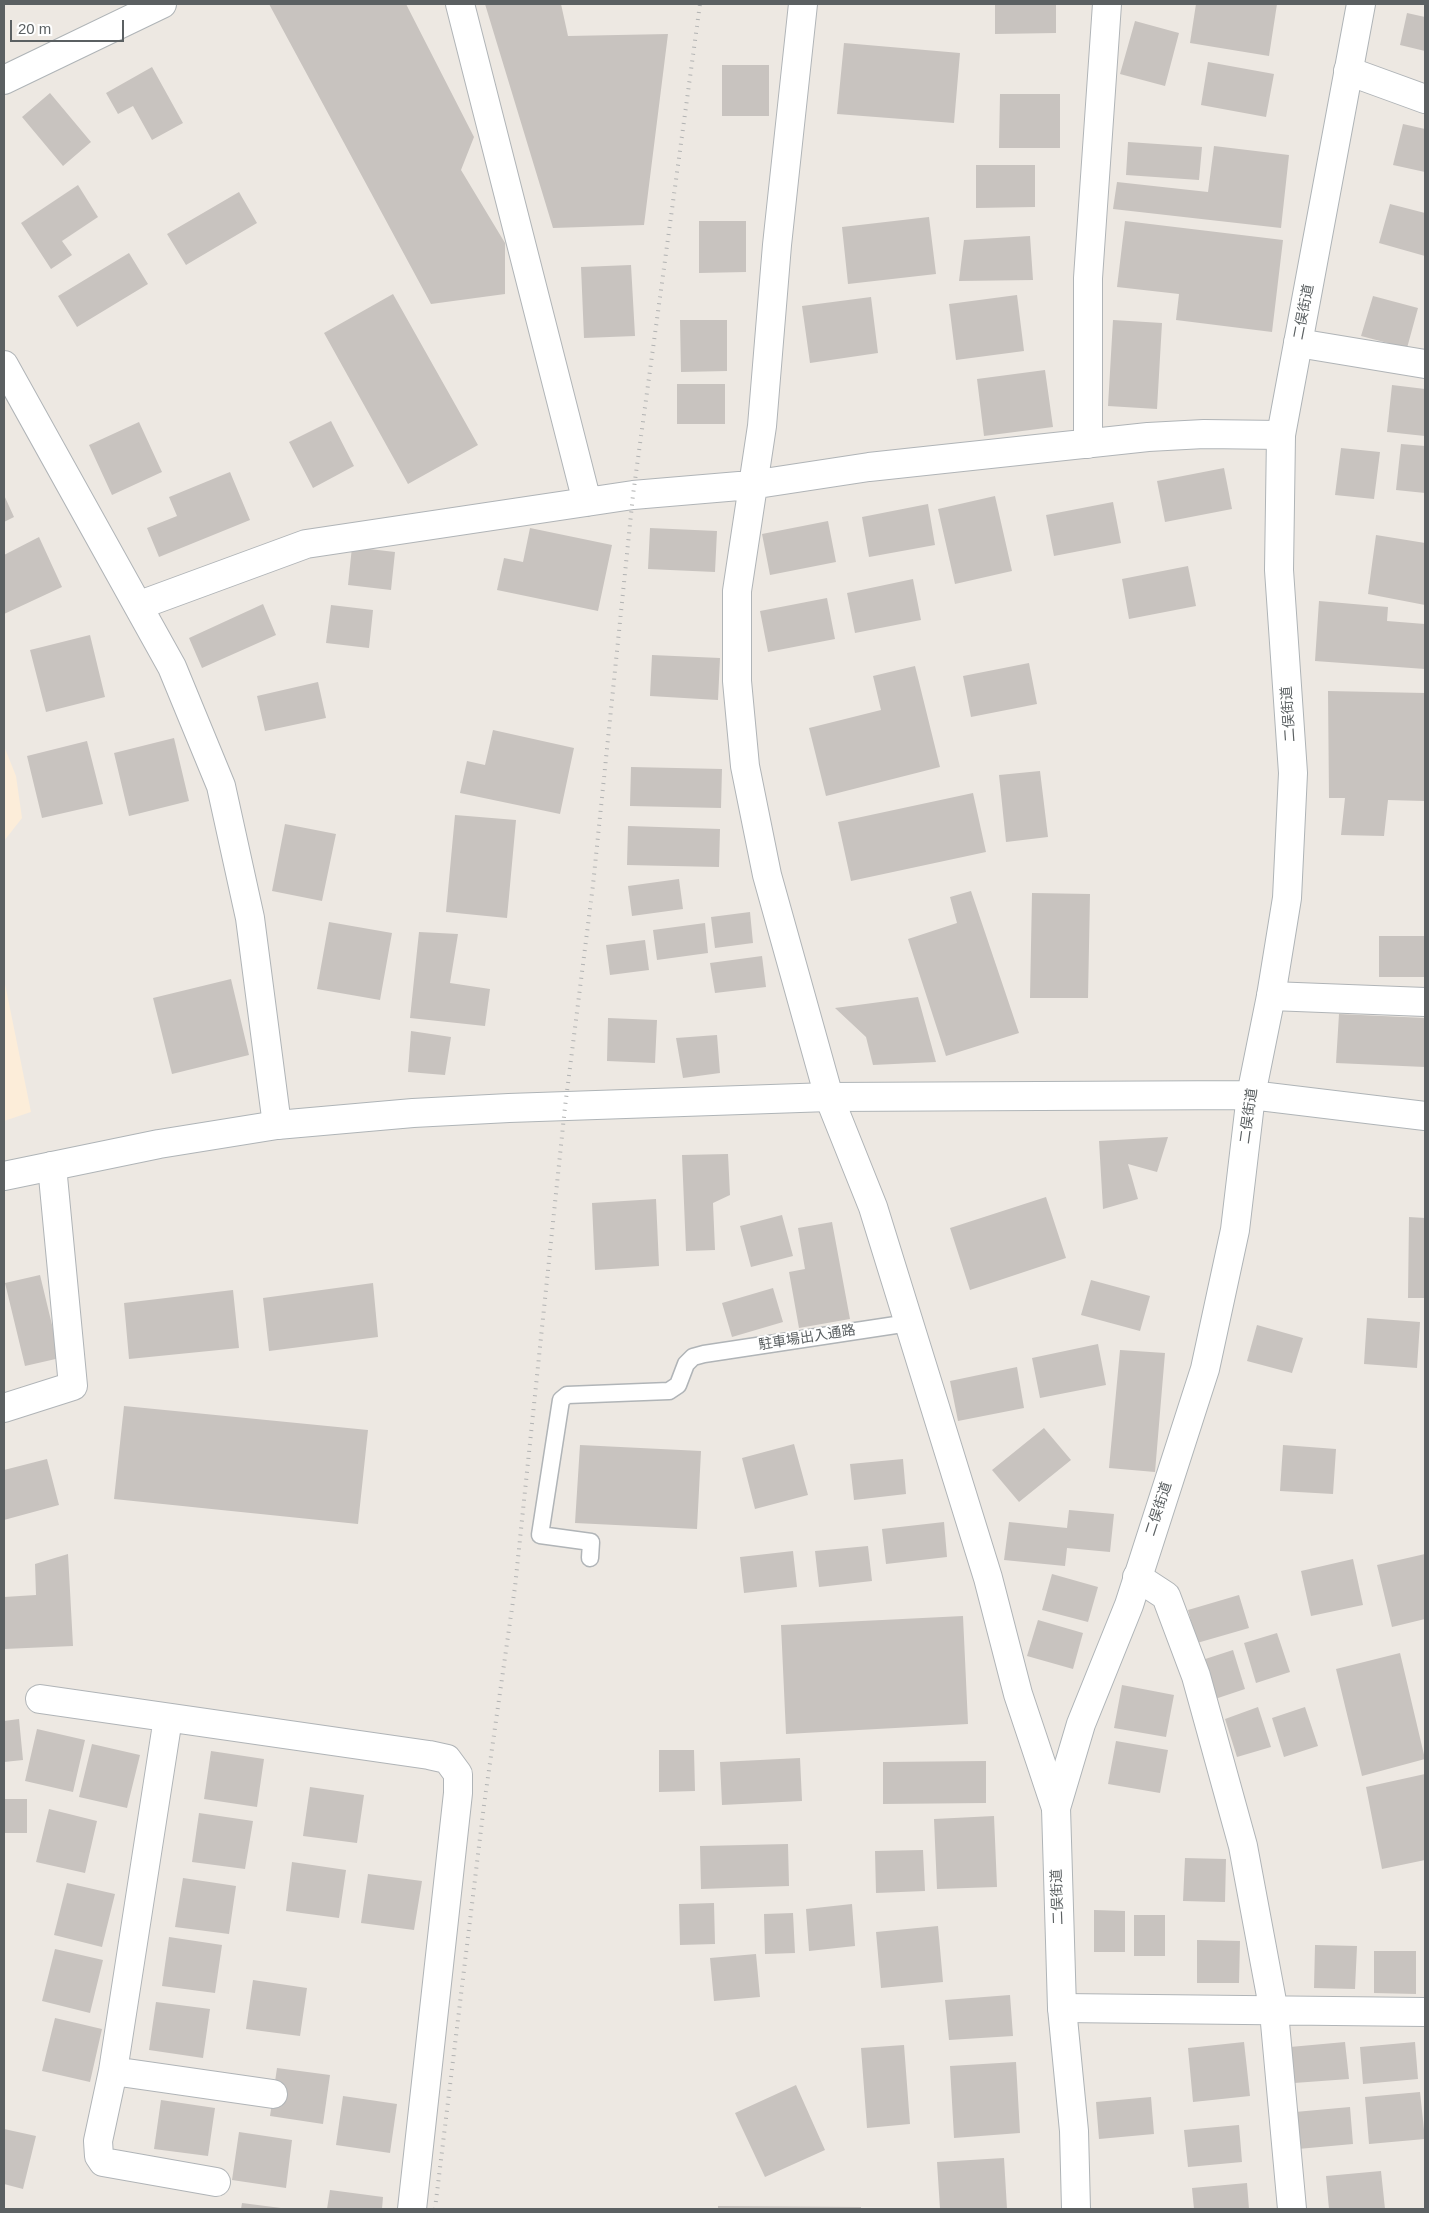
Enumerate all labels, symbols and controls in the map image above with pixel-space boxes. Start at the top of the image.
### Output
scale bar [12,10,126,42]
text: 20 m [18,20,51,37]
street label: 二俣街道 [1290,283,1318,341]
street label: 二俣街道 [1279,685,1299,743]
street label: 二俣街道 [1237,1087,1261,1145]
street label: 駐車場出入通路 [757,1322,857,1354]
street label: 二俣街道 [1142,1480,1176,1538]
street label: 二俣街道 [1049,1869,1067,1925]

